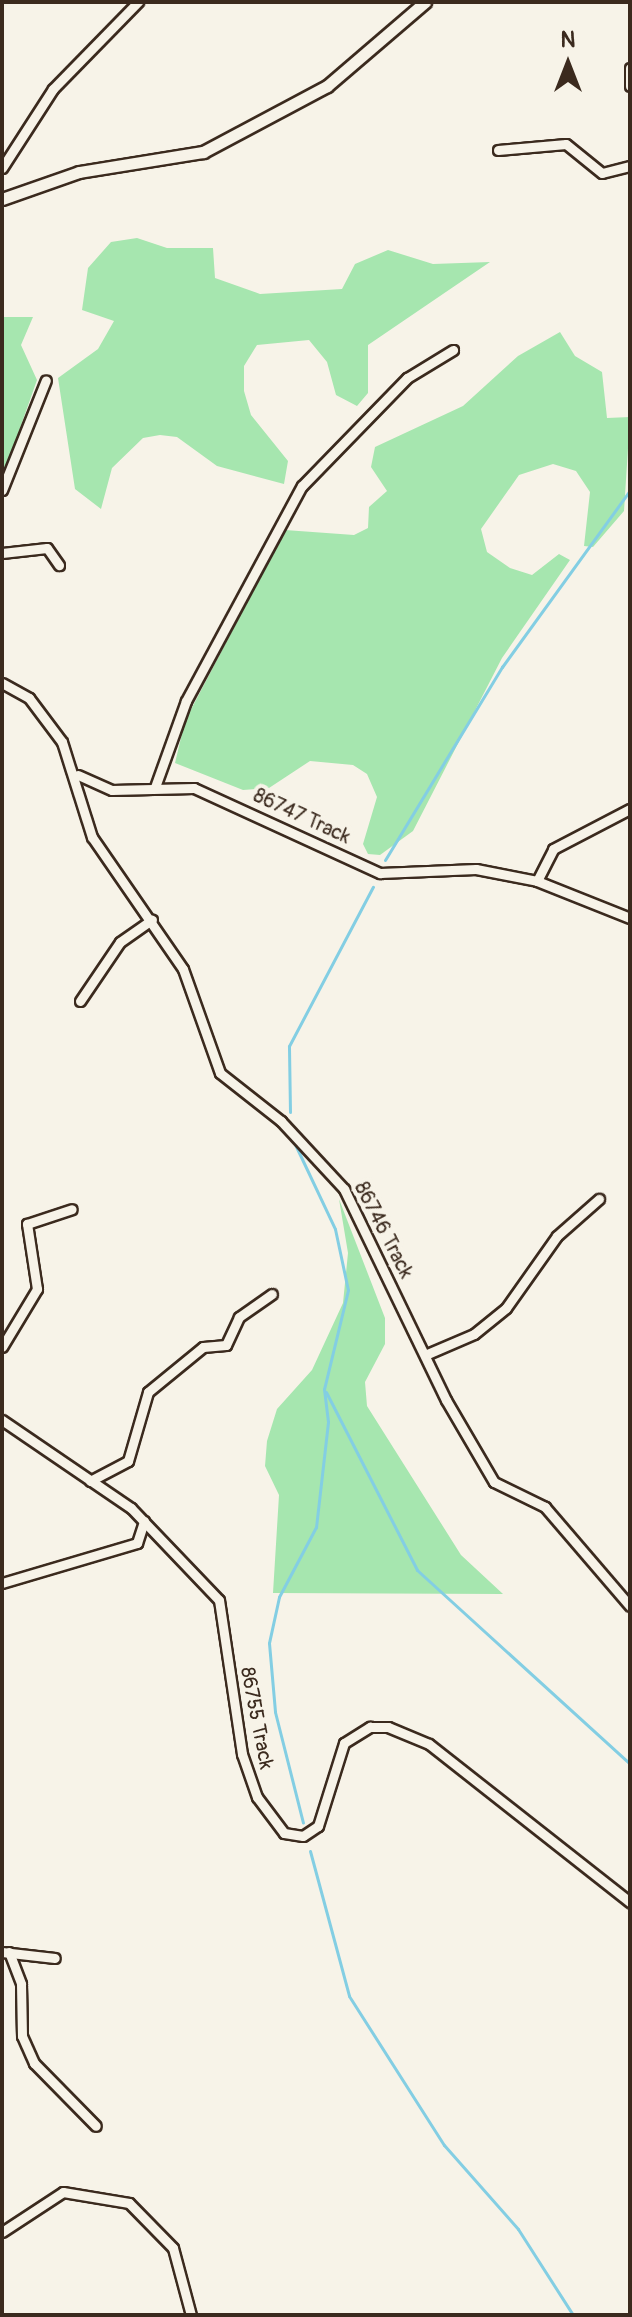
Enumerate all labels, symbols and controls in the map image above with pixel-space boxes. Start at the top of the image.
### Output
north arrow [528,24,608,104]
text: N [561,26,575,54]
street label: 86747 Track [250,783,354,849]
street label: 86746 Track [349,1178,419,1282]
street label: 86755 Track [235,1665,279,1771]

